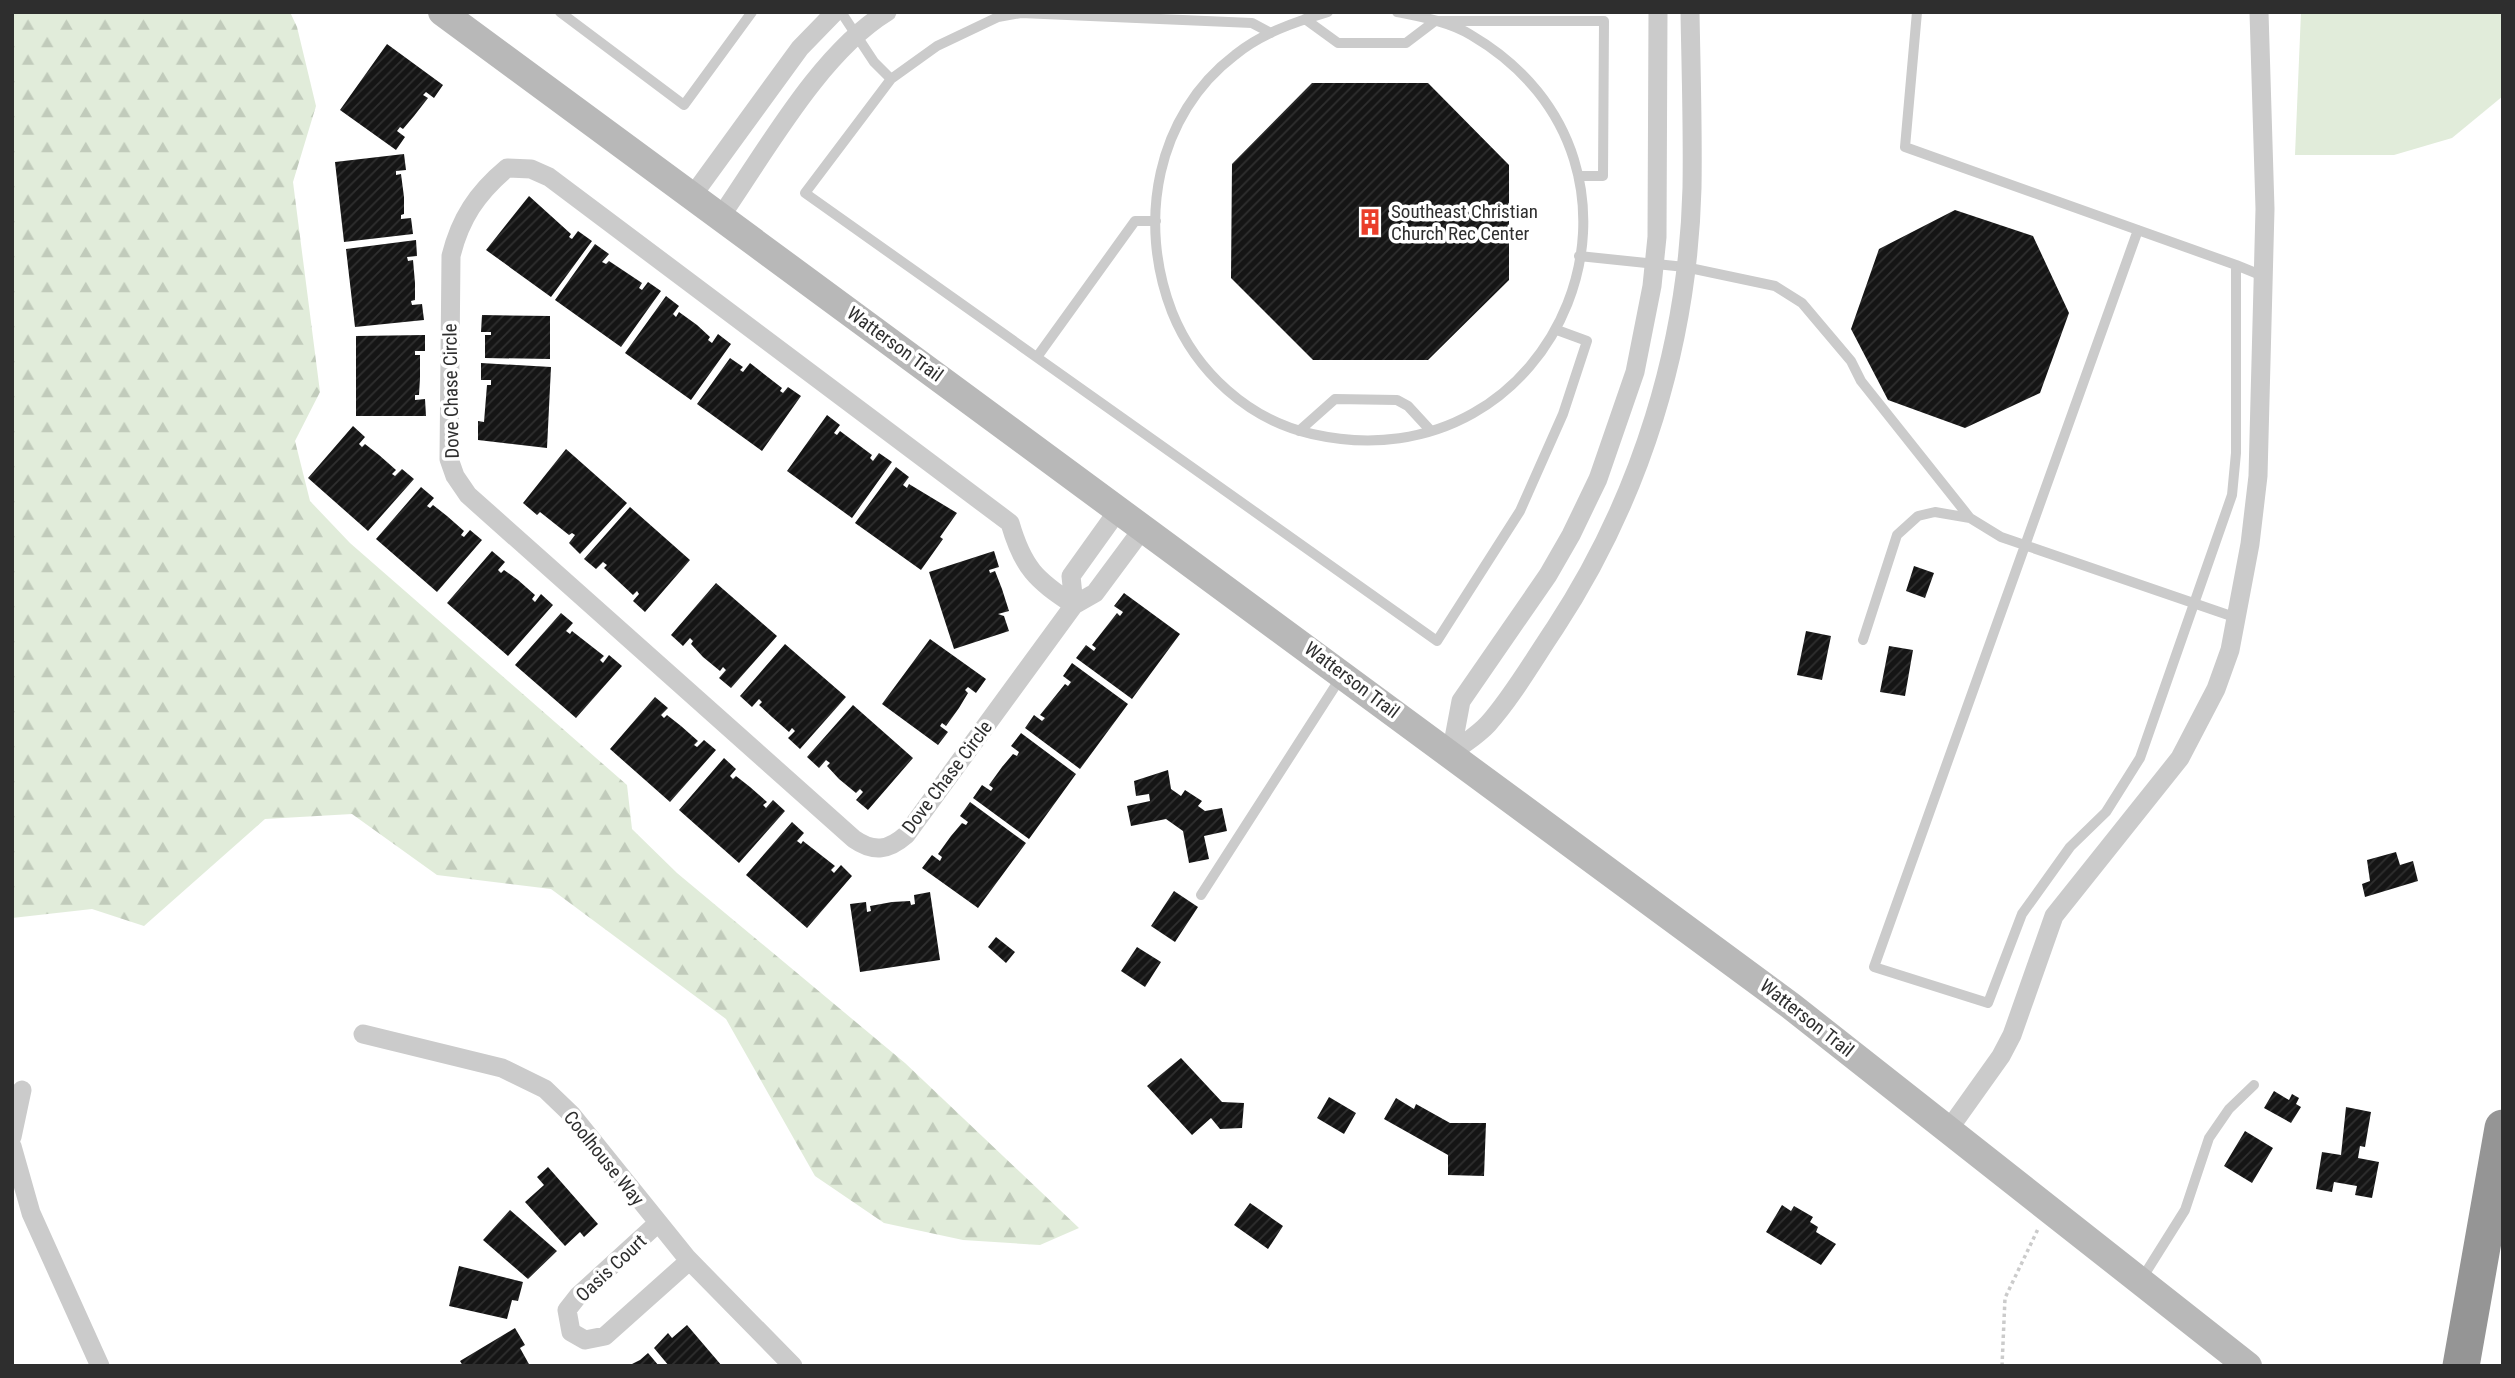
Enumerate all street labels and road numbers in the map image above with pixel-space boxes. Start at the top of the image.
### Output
street label: Watterson Trail [843,301,947,387]
street label: Dove Chase Circle [438,323,464,459]
street label: Watterson Trail [1300,637,1404,723]
street label: Dove Chase Circle [897,716,997,838]
street label: Watterson Trail [1755,974,1859,1062]
street label: Coolhouse Way [559,1106,649,1210]
street label: Oasis Court [571,1230,651,1306]

